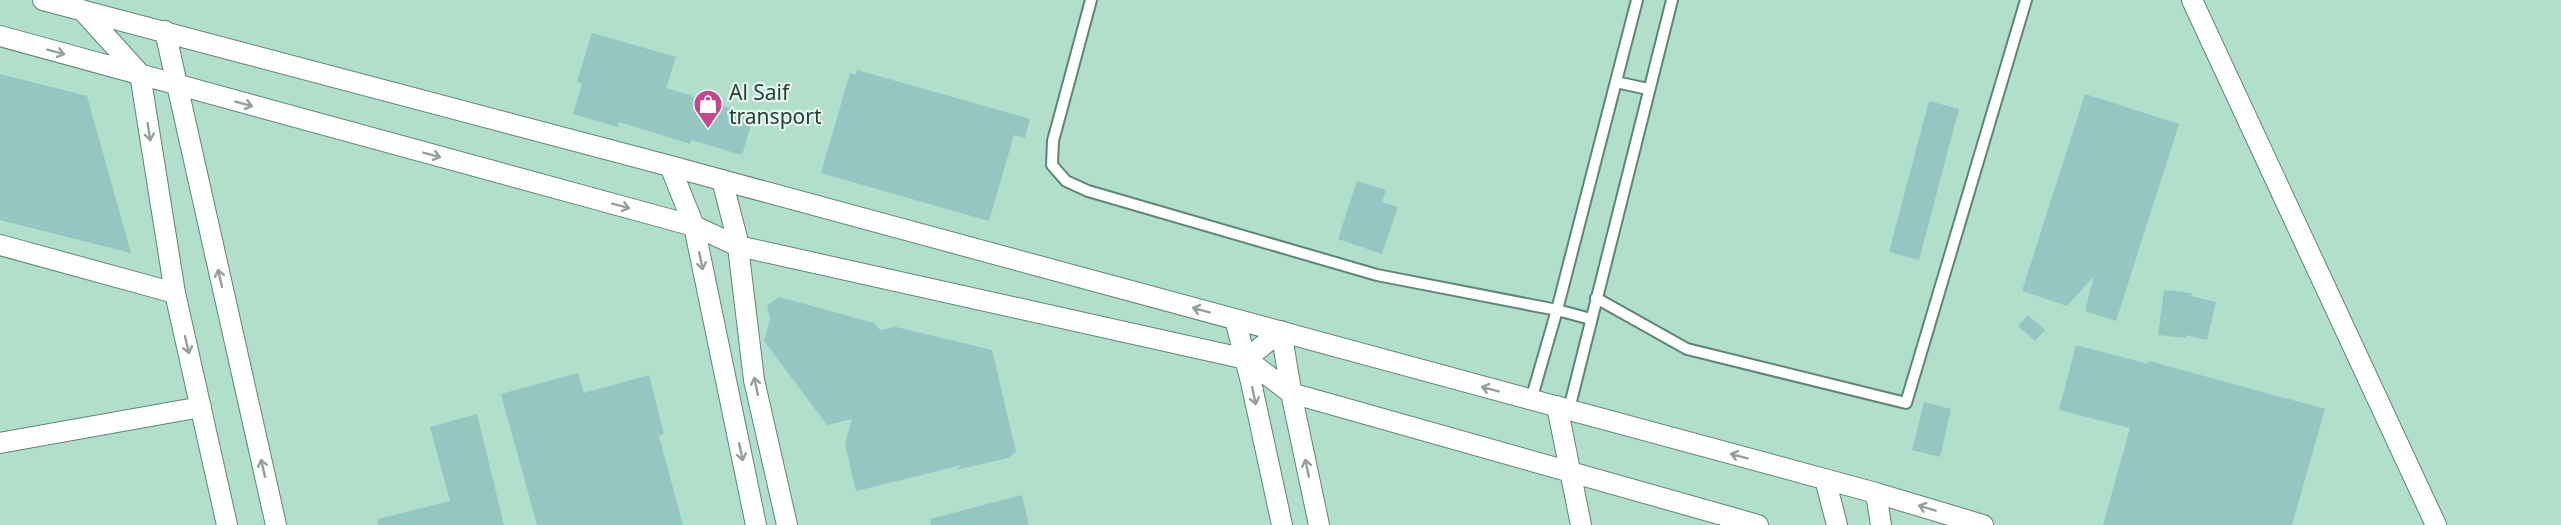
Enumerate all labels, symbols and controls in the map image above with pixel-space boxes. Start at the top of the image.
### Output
one-way arrow [47,46,66,58]
place label: Al Saif transport [729,78,822,130]
shop icon: Al Saif transport [692,88,724,130]
one-way arrow [234,99,253,111]
one-way arrow [144,122,155,141]
one-way arrow [422,150,441,162]
one-way arrow [611,201,630,213]
one-way arrow [696,251,707,270]
one-way arrow [214,269,225,288]
one-way arrow [1192,303,1211,315]
one-way arrow [181,335,193,354]
one-way arrow [750,377,761,396]
one-way arrow [1481,383,1500,394]
one-way arrow [1249,386,1261,405]
one-way arrow [736,442,747,461]
one-way arrow [1730,450,1749,461]
one-way arrow [257,459,269,478]
one-way arrow [1301,459,1312,478]
one-way arrow [1918,502,1937,513]

